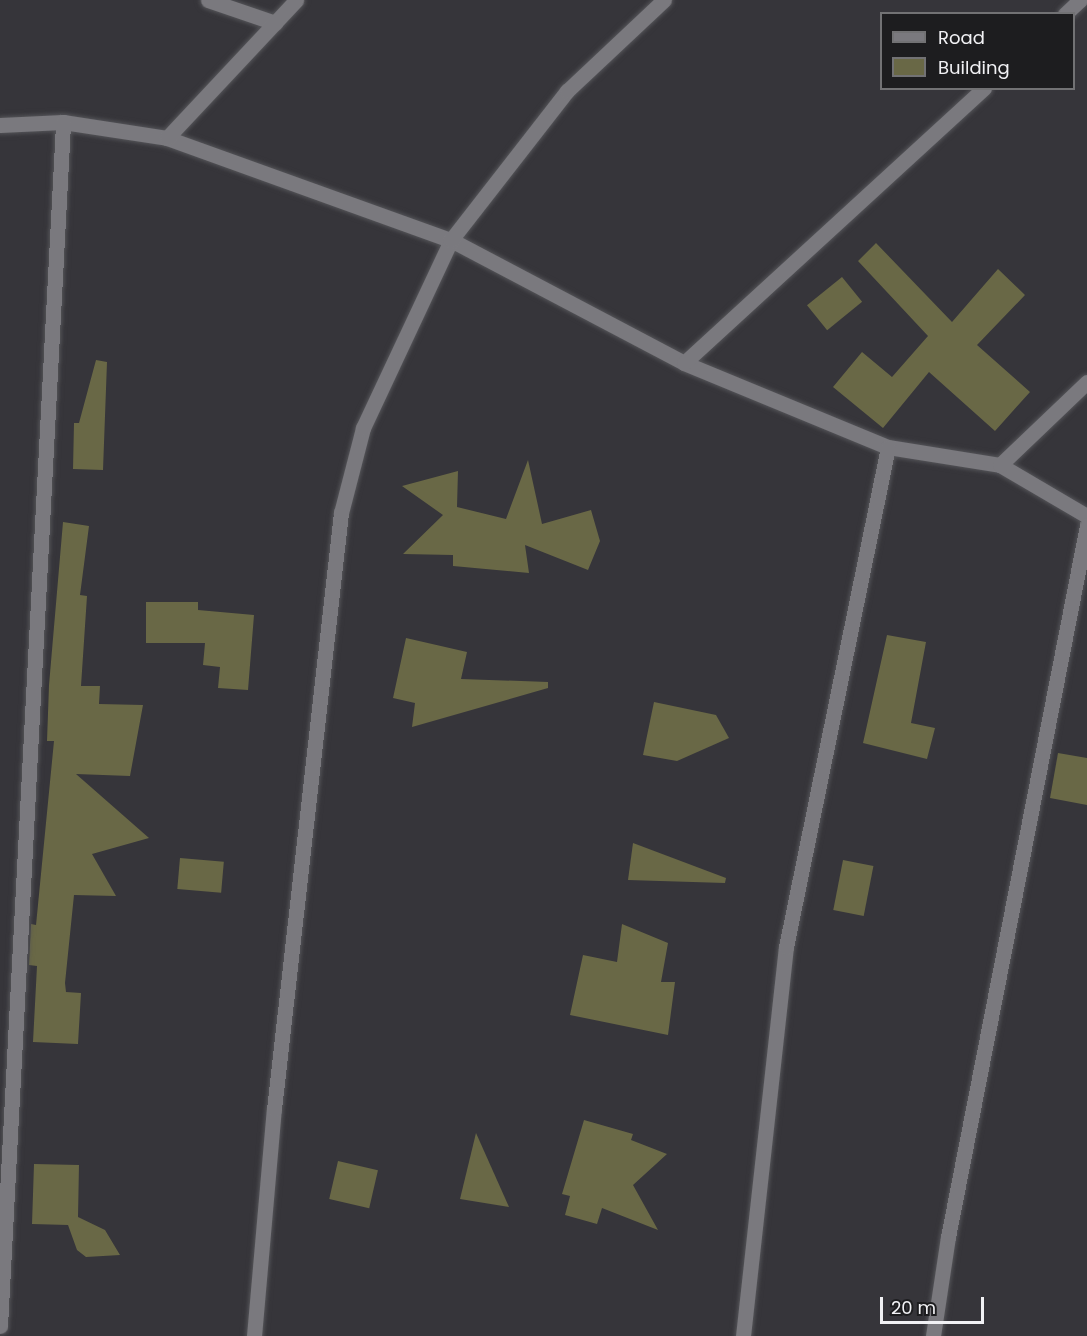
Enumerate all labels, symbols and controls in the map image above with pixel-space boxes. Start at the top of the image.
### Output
legend [880,12,1075,90]
text: Road [938,25,985,50]
text: Building [938,55,1010,80]
scale bar [883,1285,986,1323]
text: 20 m [891,1295,936,1320]

